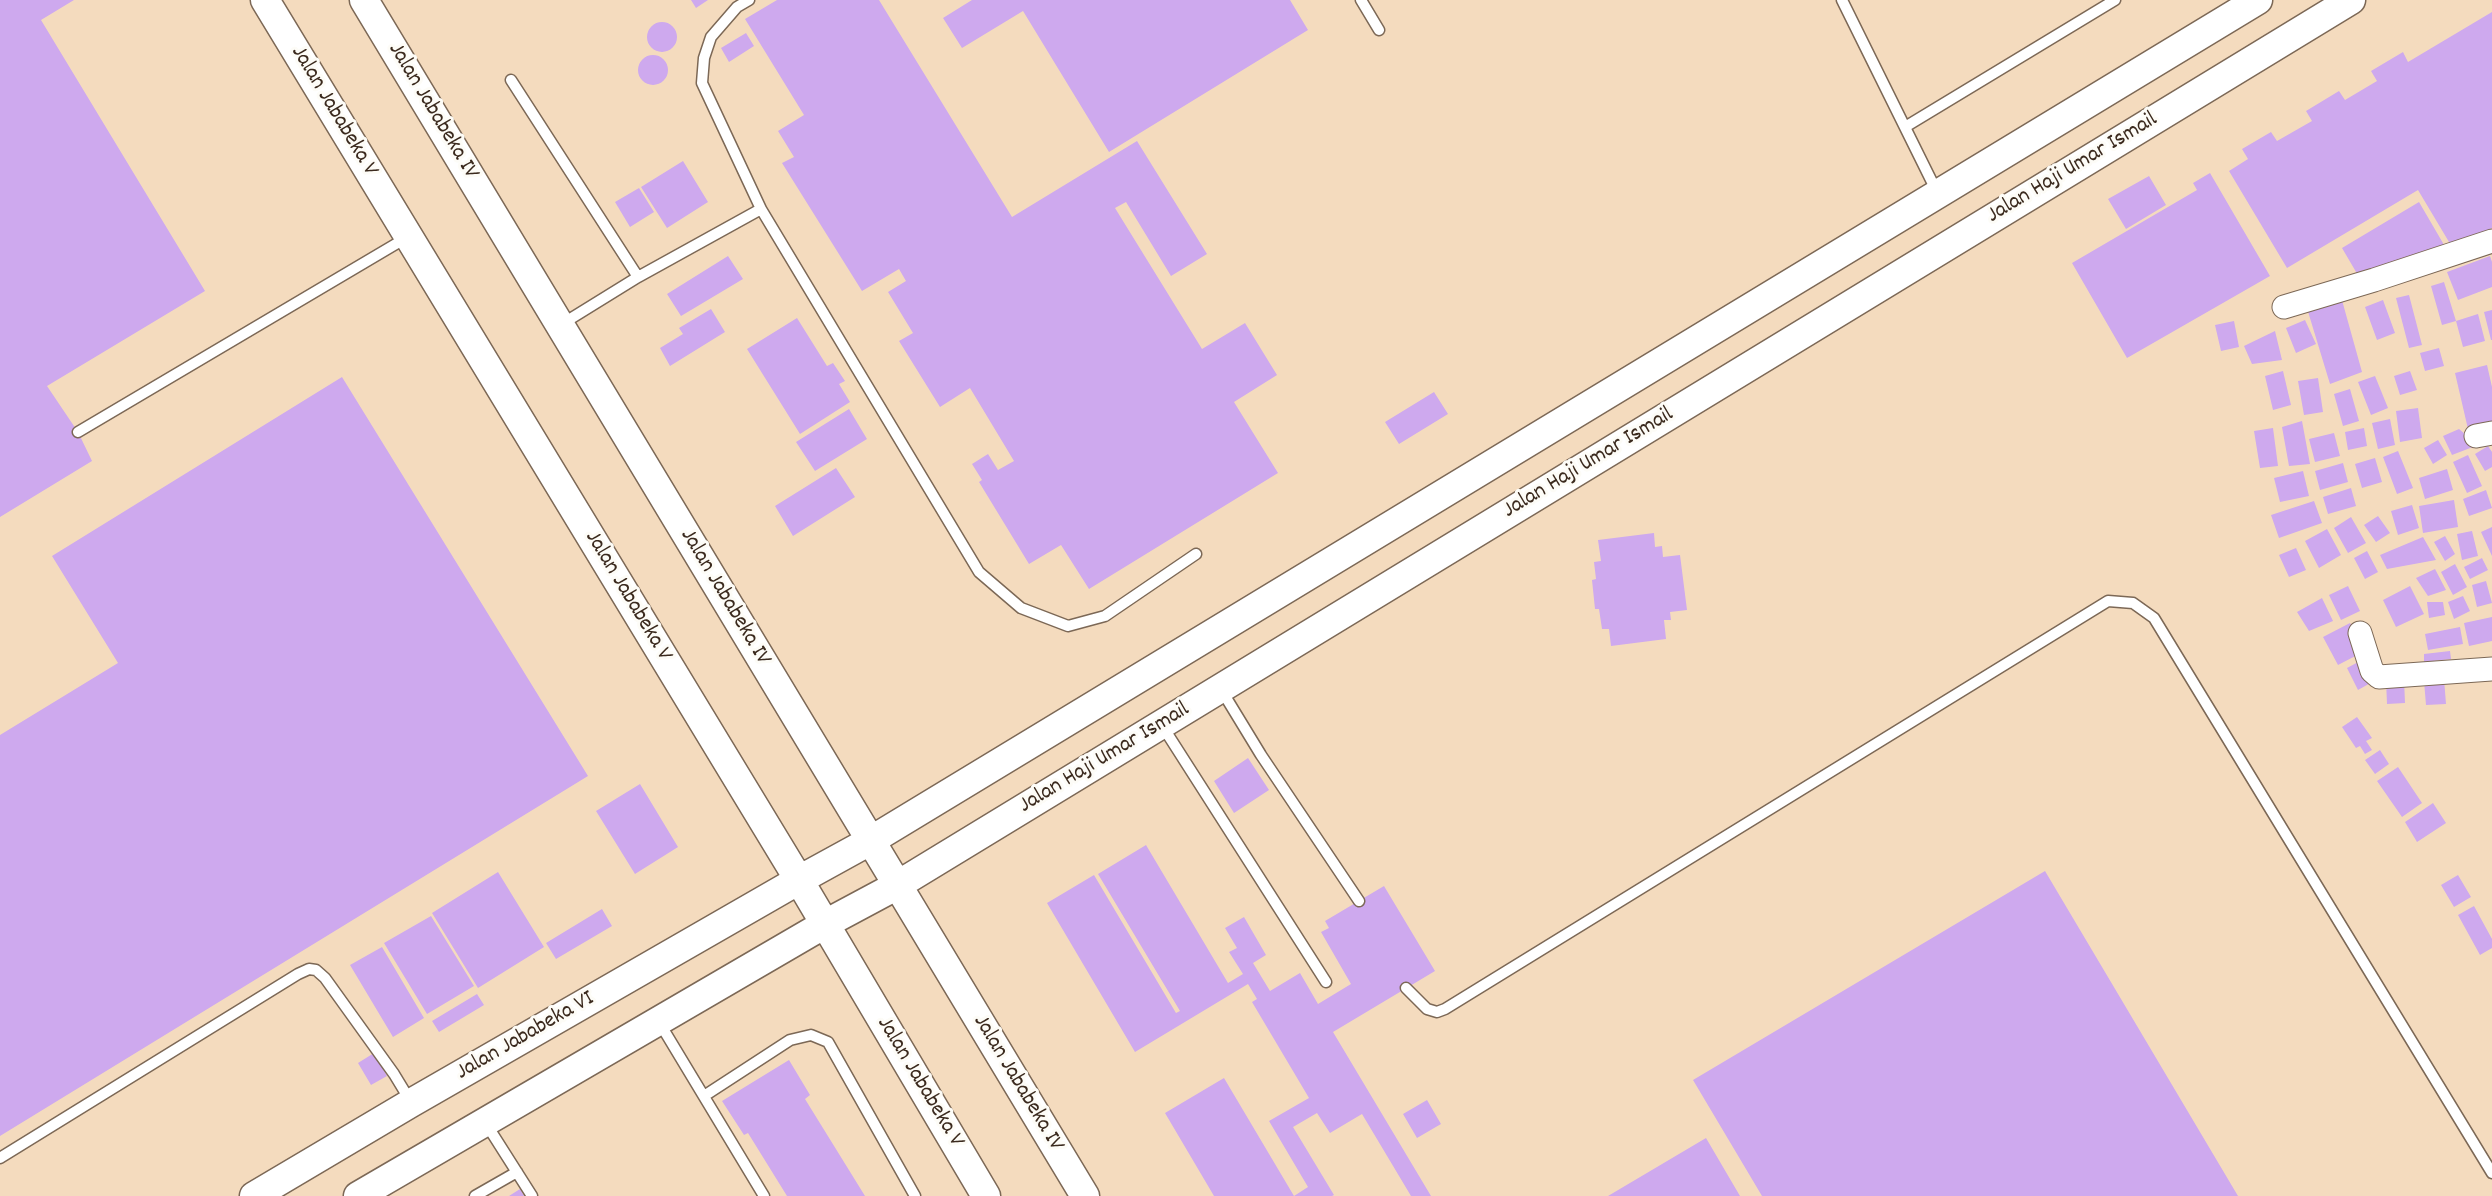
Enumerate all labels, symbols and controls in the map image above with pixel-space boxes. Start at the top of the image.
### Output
street label: Jalan Jababeka IV [380,38,484,186]
street label: Jalan Jababeka V [283,42,383,182]
street label: Jalan Haji Umar Ismail [1983,107,2163,231]
street label: Jalan Haji Umar Ismail [1499,402,1679,526]
street label: Jalan Jababeka IV [672,524,776,672]
street label: Jalan Jababeka V [577,527,677,667]
street label: Jalan Haji Umar Ismail [1015,697,1195,821]
street label: Jalan Jababeka VI [452,986,600,1088]
street label: Jalan Jababeka IV [965,1010,1069,1158]
street label: Jalan Jababeka V [869,1013,969,1153]

